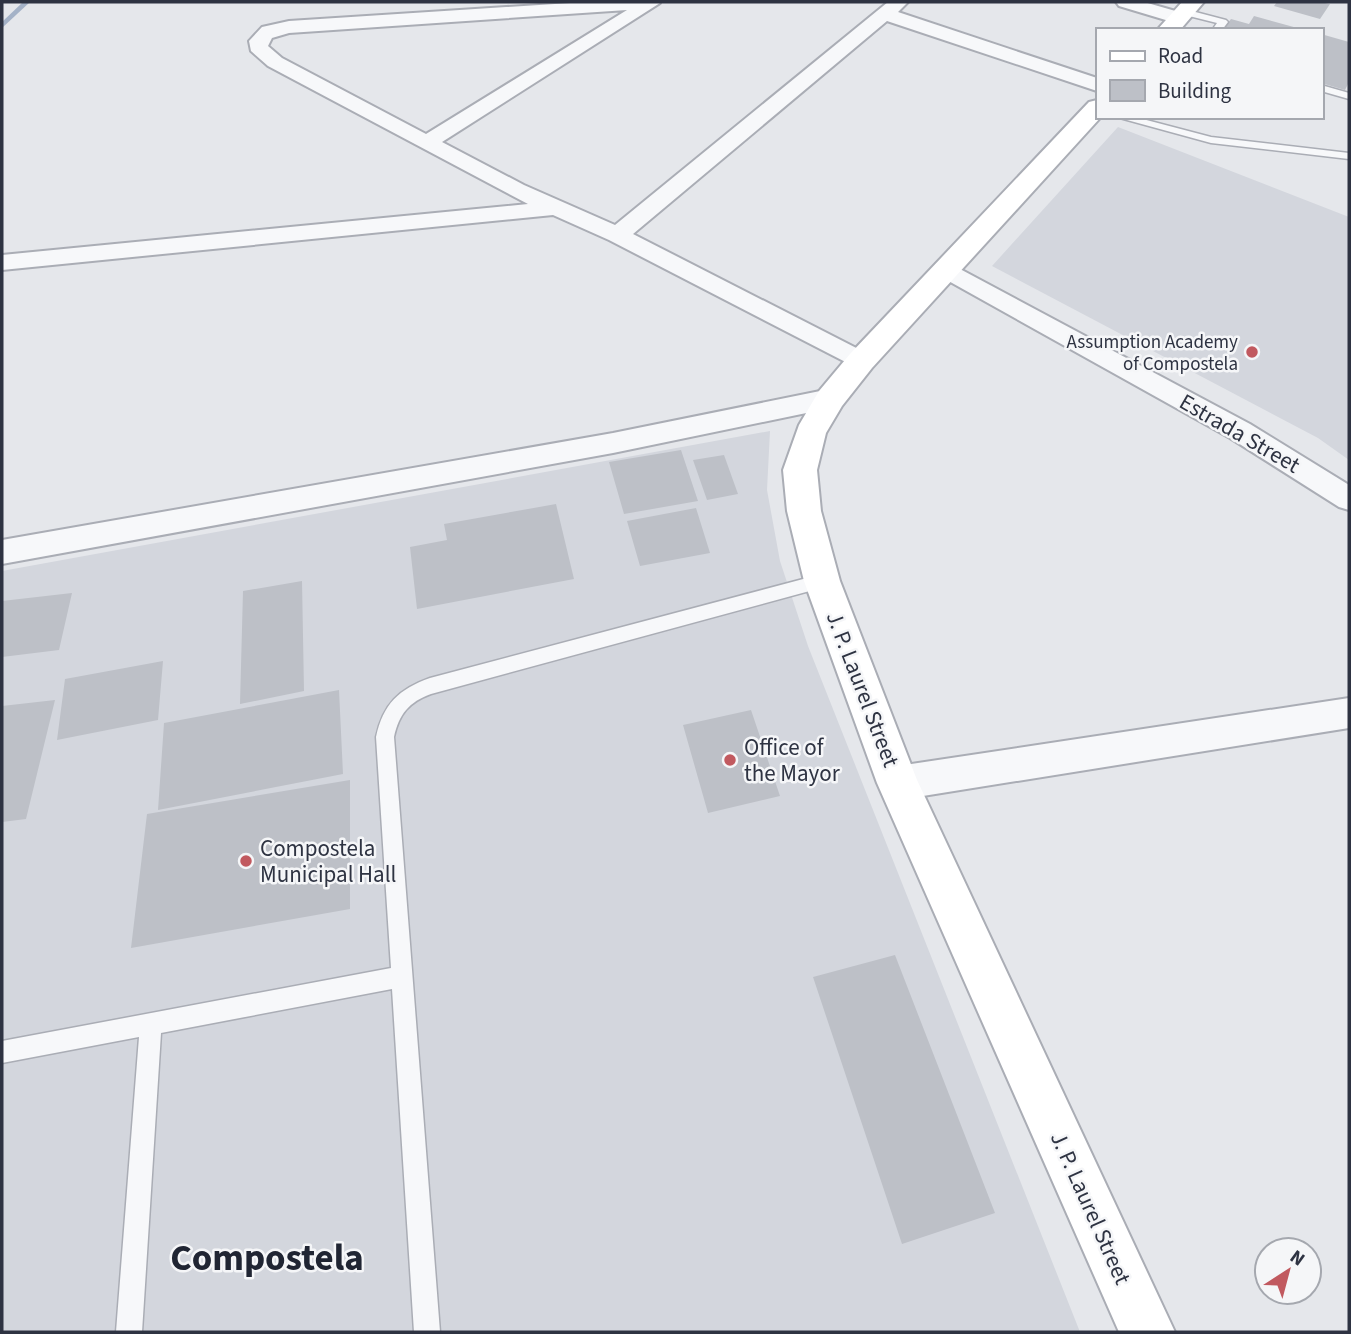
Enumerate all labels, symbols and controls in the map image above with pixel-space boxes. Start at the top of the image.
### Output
legend [1096,28,1323,119]
text: Road [1158,41,1203,71]
text: Building [1158,76,1232,106]
place label: Assumption Academy of Compostela [1066,329,1238,378]
marker: Assumption Academy of Compostela [1244,344,1260,360]
street label: Estrada Street [1173,385,1307,482]
street label: J. P. Laurel Street [818,607,907,772]
place label: Office of the Mayor [744,731,841,790]
marker: Office of the Mayor [722,752,738,768]
place label: Compostela Municipal Hall [260,832,396,891]
marker: Compostela Municipal Hall [238,853,254,869]
street label: J. P. Laurel Street [1042,1127,1139,1290]
district label: Compostela [170,1232,364,1285]
north arrow [1253,1236,1323,1306]
text: N [1284,1244,1310,1273]

